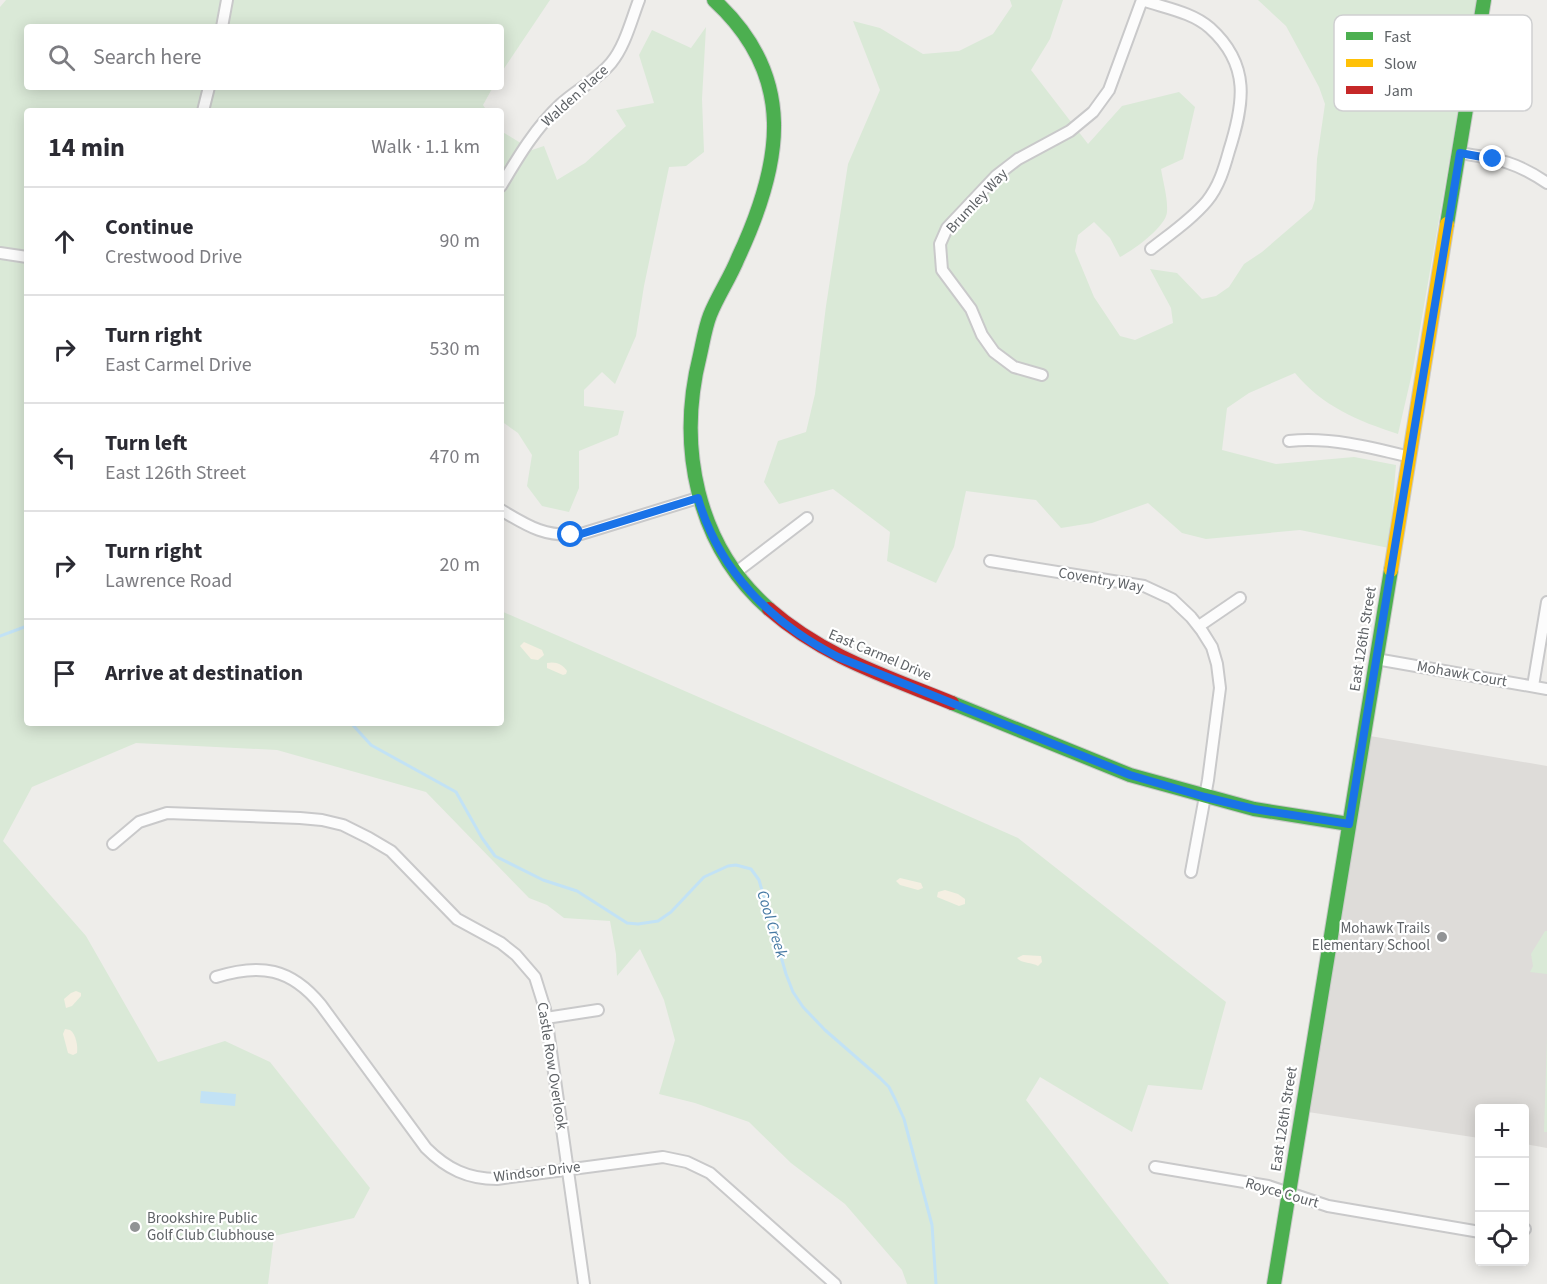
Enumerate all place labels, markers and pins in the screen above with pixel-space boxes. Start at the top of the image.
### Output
place label: Mohawk Trails Elementary School [1312,918,1430,956]
marker: Mohawk Trails Elementary School [1435,930,1449,944]
place label: Brookshire Public Golf Club Clubhouse [147,1208,274,1246]
marker: Brookshire Public Golf Club Clubhouse [128,1220,142,1234]

